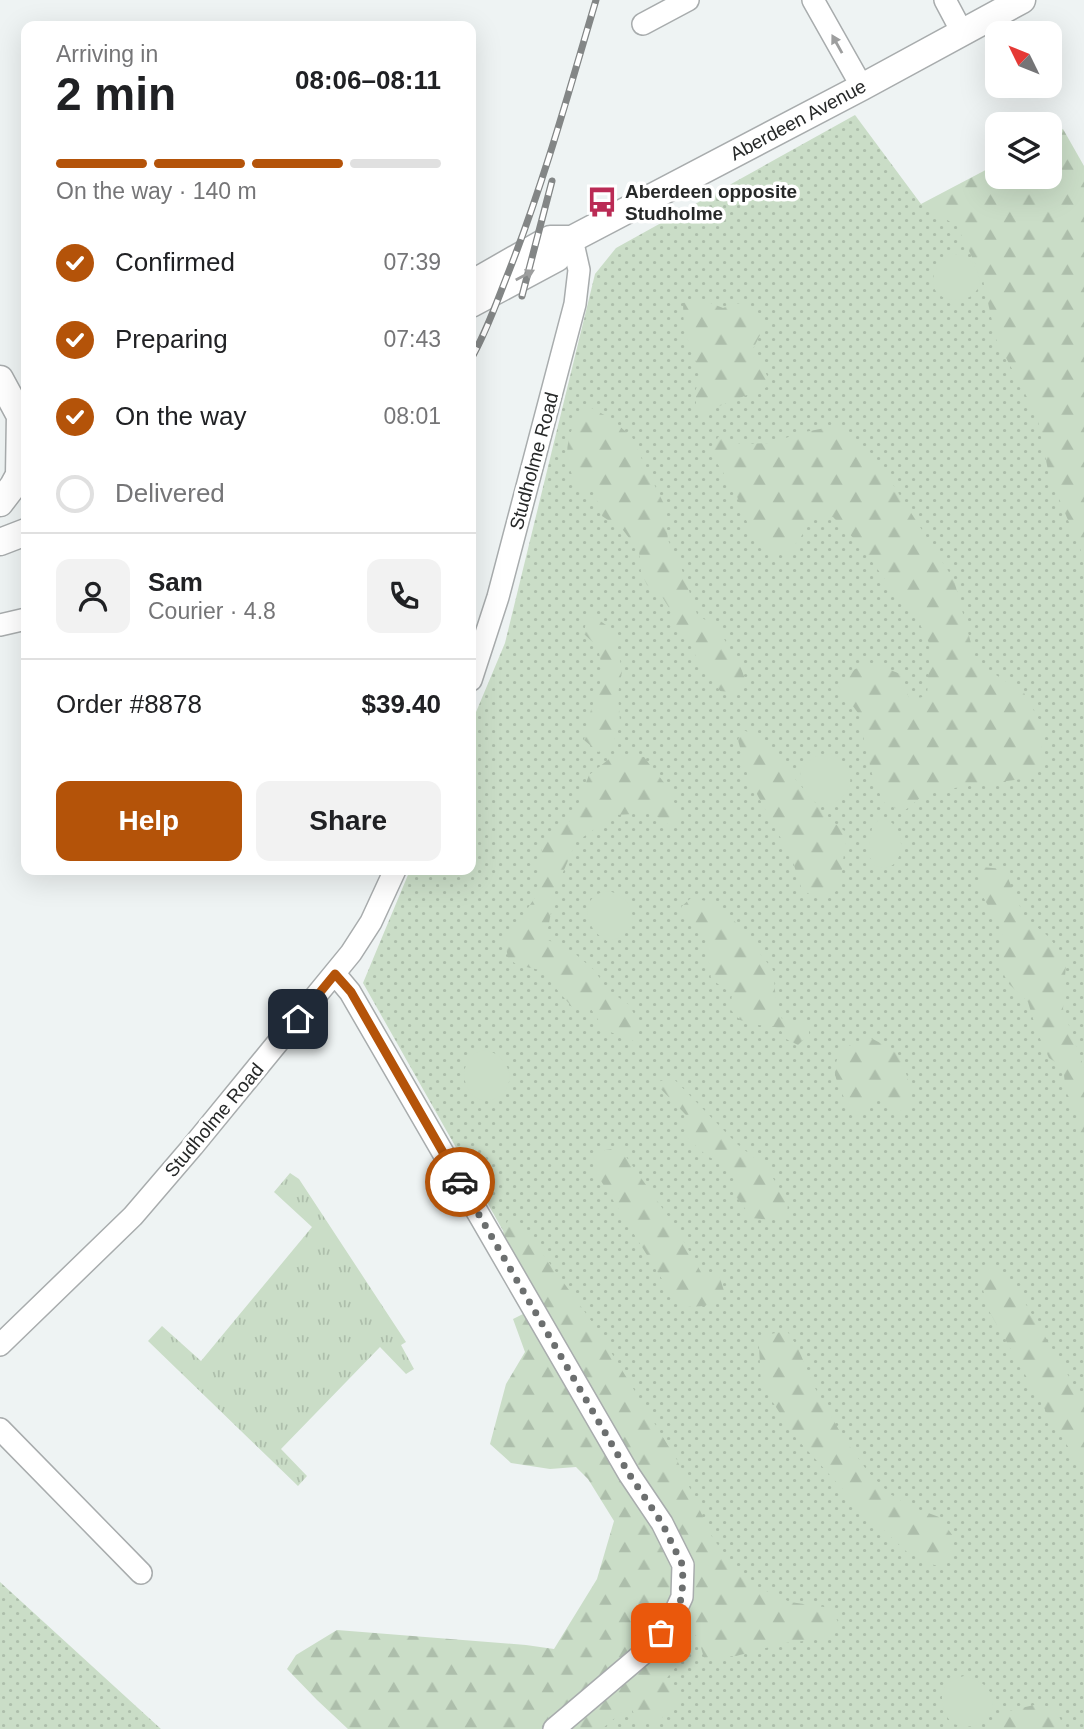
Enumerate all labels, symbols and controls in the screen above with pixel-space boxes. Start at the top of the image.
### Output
north arrow [985,21,1062,98]
map controls [985,21,1062,189]
one-way arrow [831,34,843,53]
text: Arriving in [56,41,158,67]
text: 08:06–08:11 [295,65,441,95]
text: 2 min [56,68,176,120]
street label: Aberdeen Avenue [727,75,869,165]
button: layers [985,112,1062,189]
text: On the way · 140 m [56,178,257,204]
place label: Aberdeen opposite Studholme [625,181,797,224]
bus stop icon: Aberdeen opposite Studholme [585,185,619,219]
icon: check [56,244,94,282]
text: Confirmed [115,247,235,277]
text: 07:39 [383,249,441,275]
one-way arrow [515,269,534,281]
icon: check [56,321,94,359]
text: Preparing [115,324,228,354]
text: 07:43 [383,326,441,352]
street label: Studholme Road [506,390,562,532]
icon: check [56,398,94,436]
text: On the way [115,401,247,431]
text: 08:01 [383,403,441,429]
text: Delivered [115,478,225,508]
button: person [56,559,130,633]
button: phone [367,559,441,633]
text: Sam [148,567,203,597]
text: Courier · 4.8 [148,598,276,624]
text: Order #8878 [56,689,202,719]
text: $39.40 [361,689,441,719]
button: Help [56,781,242,861]
button: Share [256,781,441,861]
pin [268,989,328,1049]
icon: home [279,1000,317,1038]
street label: Studholme Road [160,1059,268,1181]
courier [425,1147,495,1217]
icon: car [441,1163,479,1201]
pin [631,1603,691,1663]
icon: bag [642,1614,680,1652]

